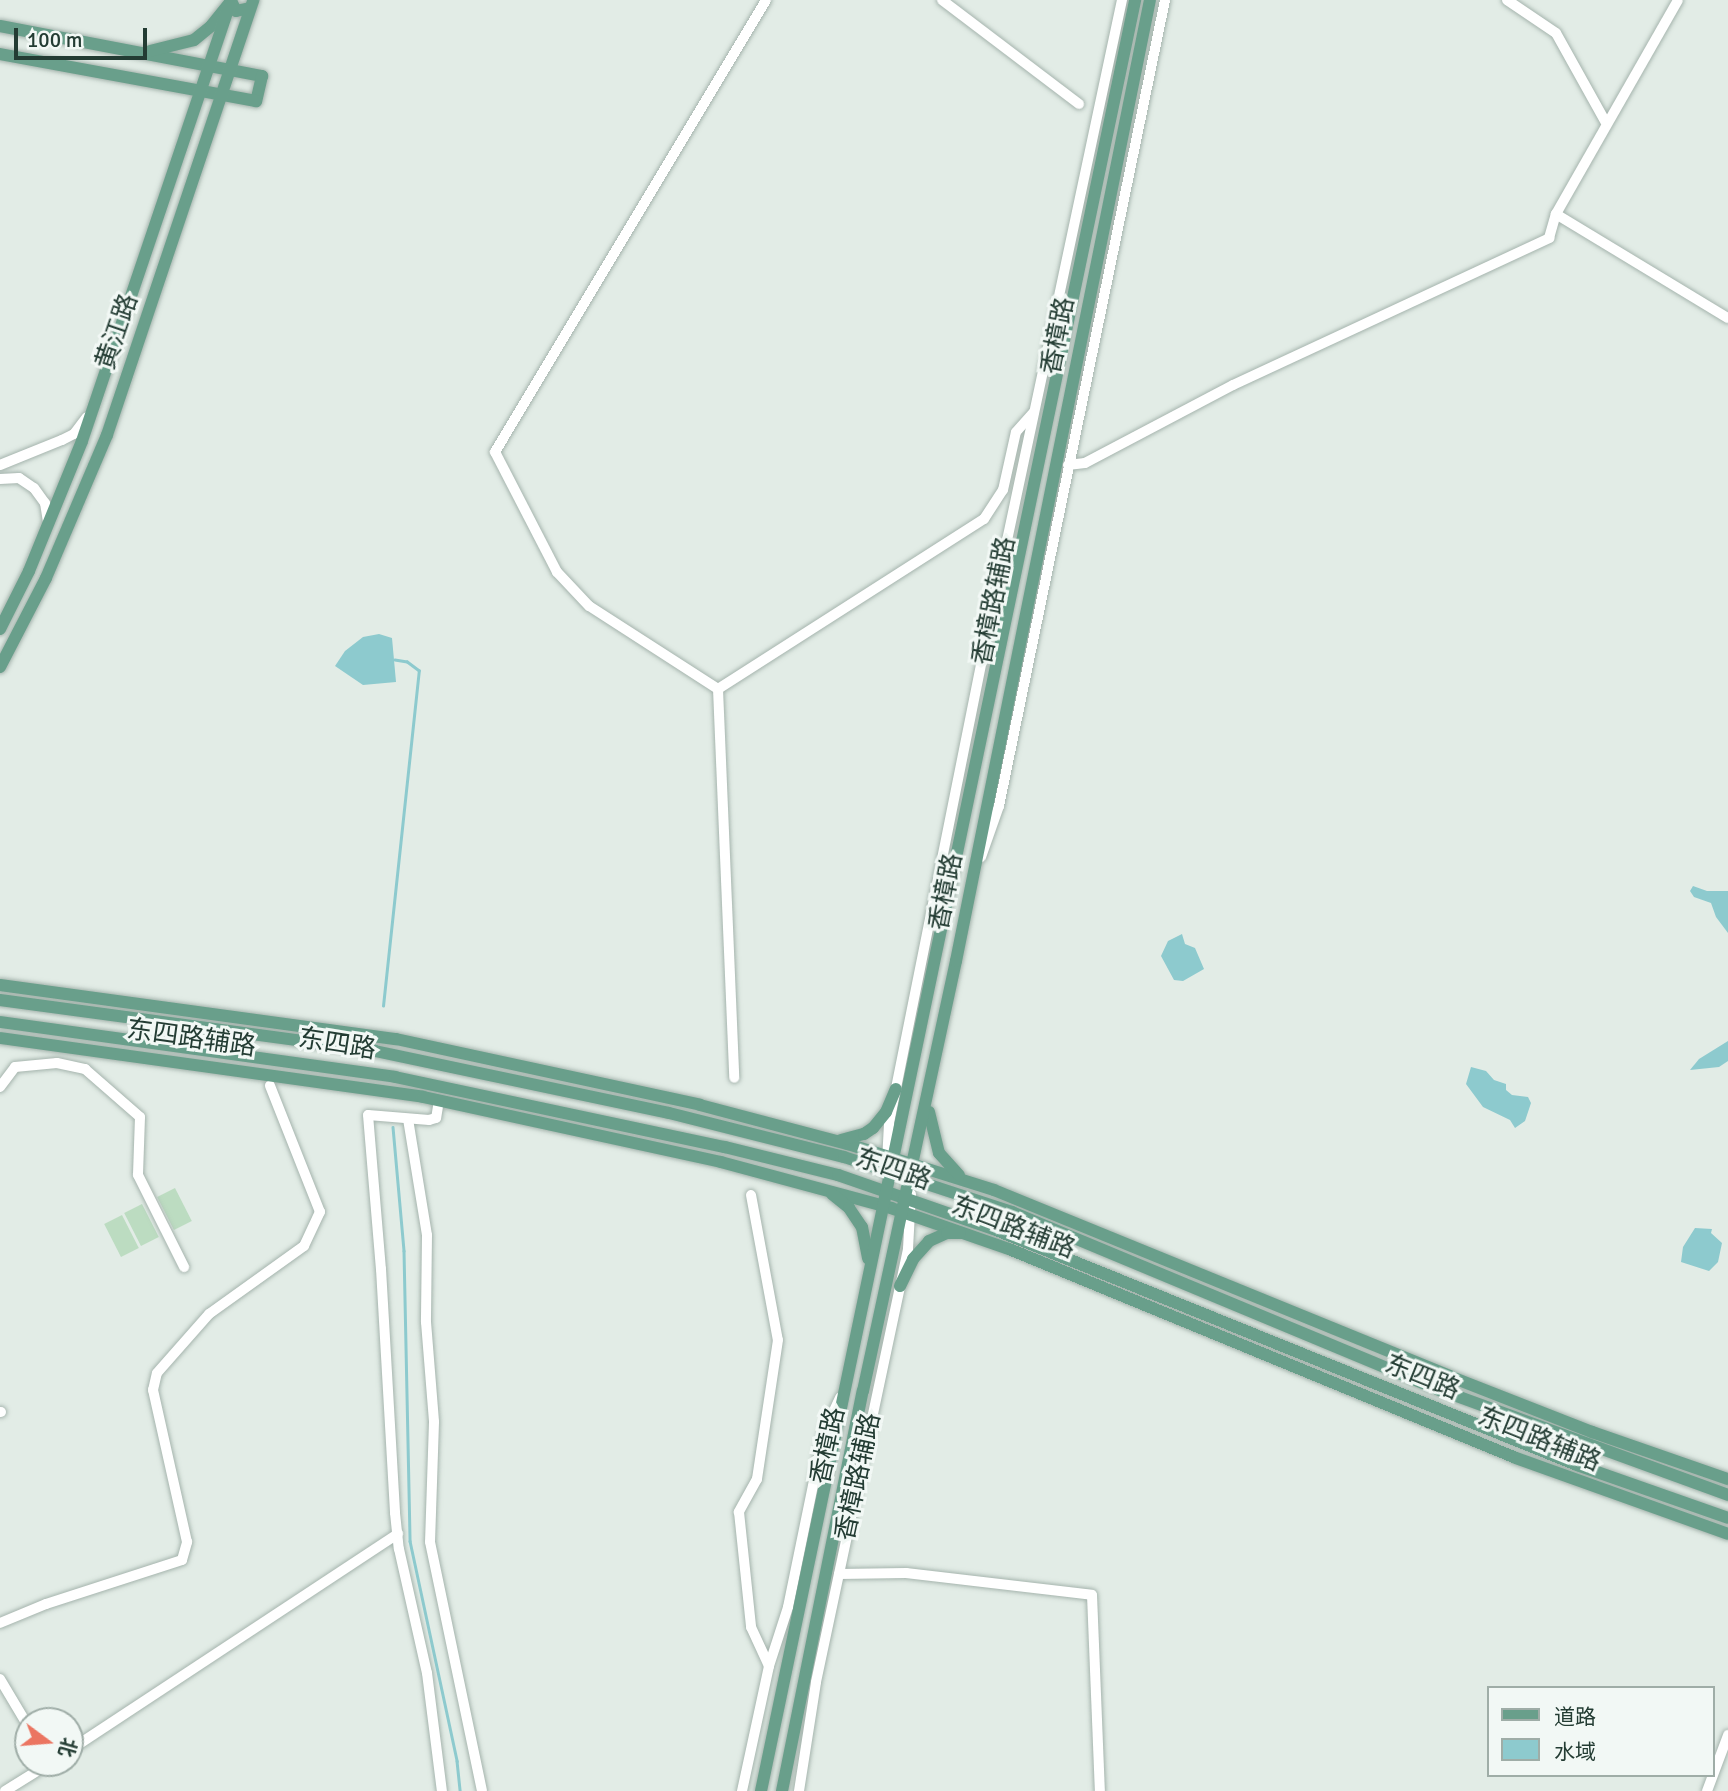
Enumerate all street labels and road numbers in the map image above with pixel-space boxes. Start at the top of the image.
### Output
street label: 黄江路 [91,290,145,374]
street label: 香樟路 [1036,295,1082,377]
street label: 香樟路辅路 [967,534,1023,668]
street label: 香樟路 [924,851,970,933]
street label: 东四路辅路 [124,1015,258,1063]
street label: 东四路 [296,1023,378,1067]
street label: 东四路 [851,1143,935,1197]
street label: 东四路辅路 [947,1190,1079,1266]
street label: 东四路 [1380,1349,1464,1407]
street label: 东四路辅路 [1473,1401,1605,1479]
street label: 香樟路 [806,1405,852,1487]
street label: 香樟路辅路 [830,1410,888,1544]

